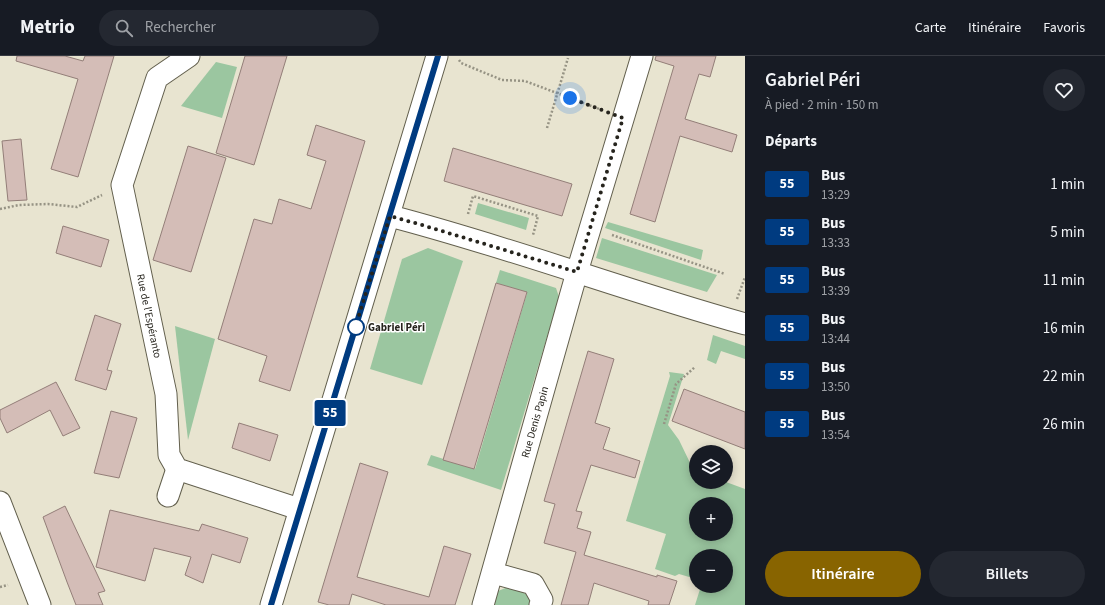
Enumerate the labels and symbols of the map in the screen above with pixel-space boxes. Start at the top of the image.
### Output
your location [560,88,580,108]
street label: Rue de l'Espéranto [133,272,165,360]
marker: Gabriel Péri [347,318,365,336]
place label: Gabriel Péri [368,320,425,335]
street label: Rue Denis Papin [518,384,552,460]
line badge: 55 [312,400,348,426]

